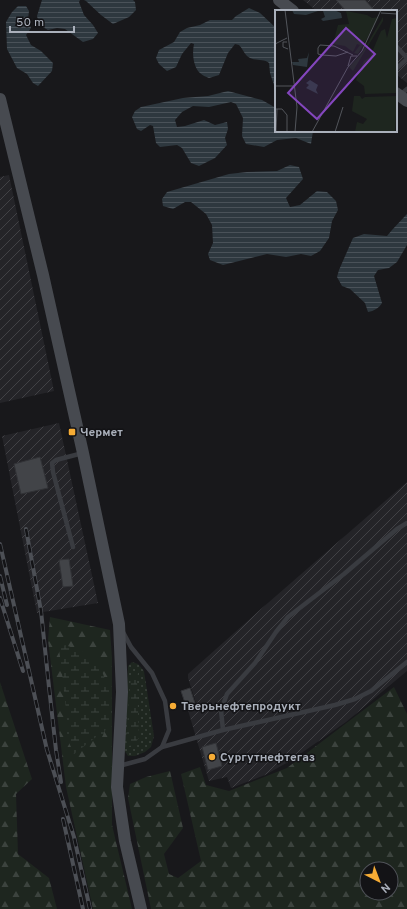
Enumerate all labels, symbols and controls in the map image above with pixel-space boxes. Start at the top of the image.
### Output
scale bar [10,8,74,34]
inset map [275,10,397,132]
text: 50 m [16,15,44,31]
place label: Чермет [80,425,123,441]
marker: Чермет [67,427,77,437]
place label: Тверьнефтепродукт [181,699,301,715]
marker: Тверьнефтепродукт [168,701,178,711]
place label: Сургутнефтегаз [220,750,315,766]
marker: Сургутнефтегаз [207,752,217,762]
north arrow [359,861,399,901]
text: N [377,880,393,896]

